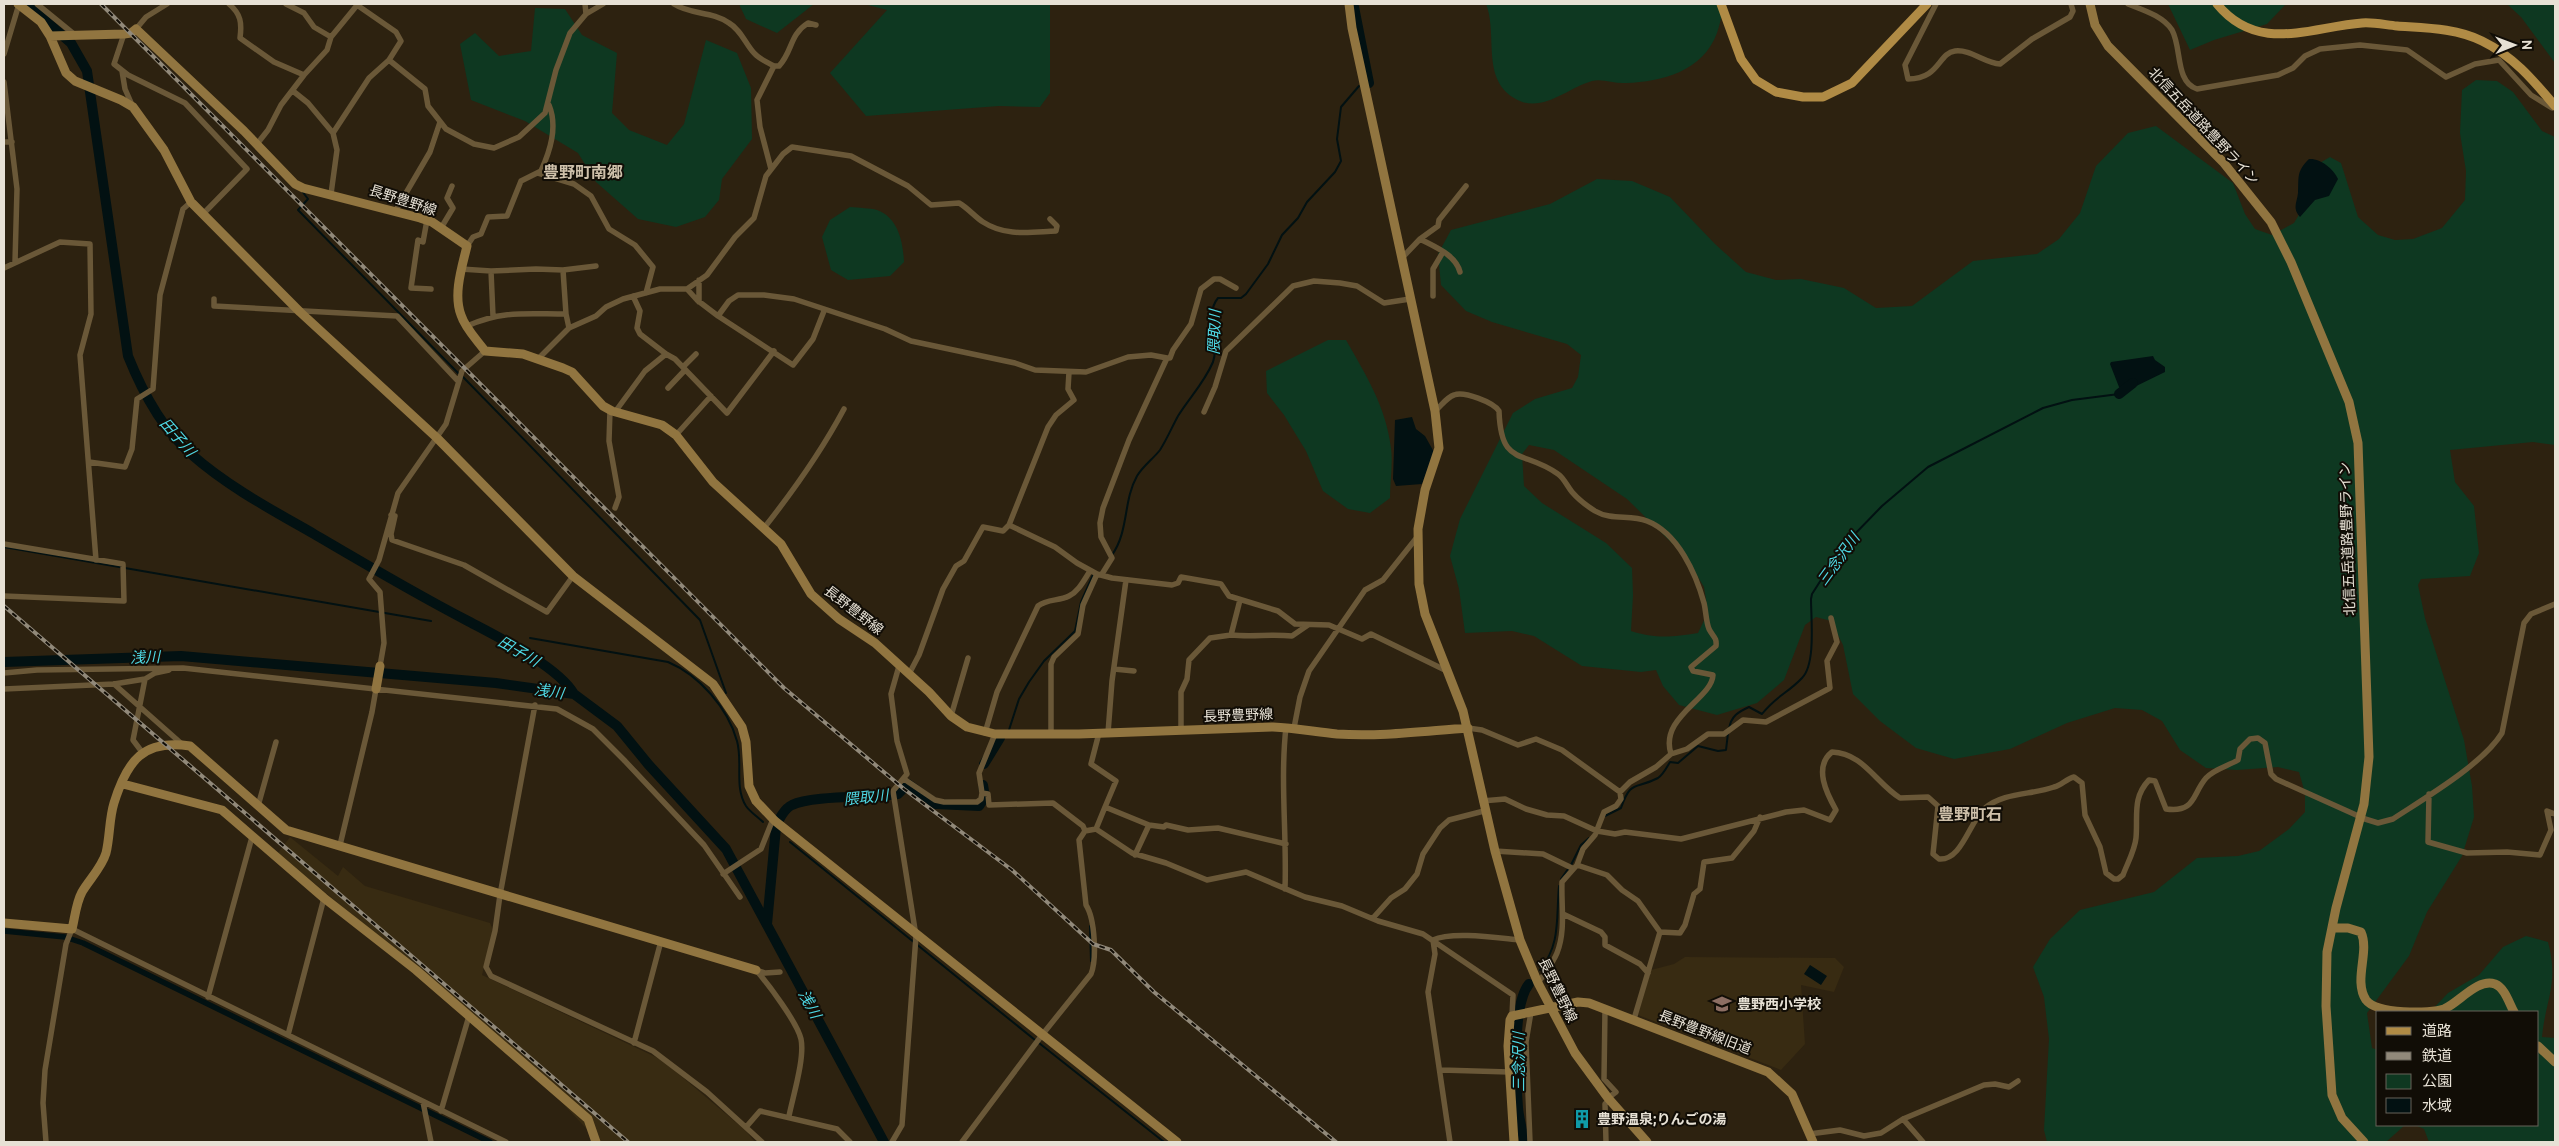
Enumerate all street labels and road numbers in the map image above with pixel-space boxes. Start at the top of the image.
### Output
street label: 北信五岳道路豊野ライン [2146,64,2262,188]
street label: 長野豊野線 [367,182,439,218]
street label: 北信五岳道路豊野ライン [2336,462,2358,616]
street label: 長野豊野線 [821,582,887,638]
street label: 長野豊野線 [1203,706,1273,724]
street label: 長野豊野線 [1535,955,1581,1025]
street label: 長野豊野線旧道 [1656,1007,1754,1057]

